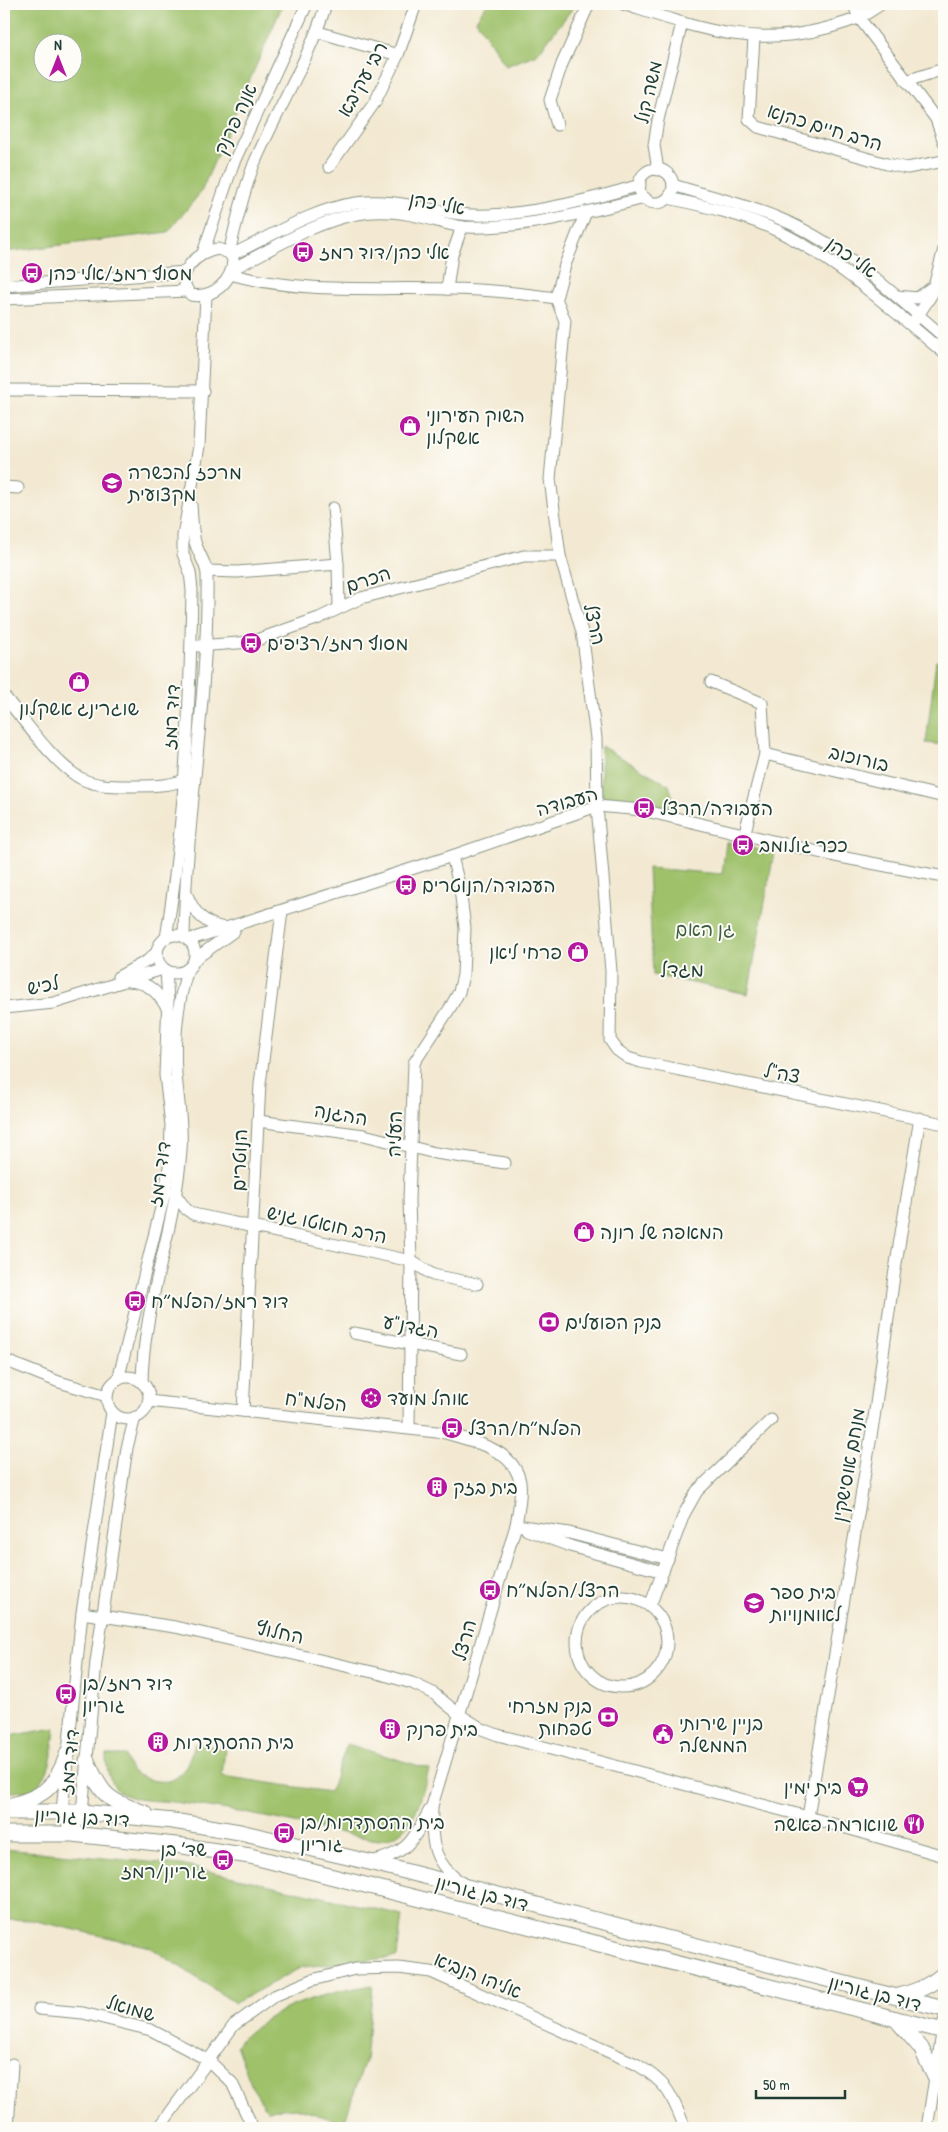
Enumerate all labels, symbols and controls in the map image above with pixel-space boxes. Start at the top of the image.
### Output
north arrow [32,32,82,82]
text: N [54,35,62,54]
street label: רבי עקיבא [331,37,393,121]
street label: משה קול [628,58,668,126]
street label: אנה פרנק [207,79,263,159]
street label: הרב חיים כהנא [764,97,886,157]
street label: אלי כהן [407,185,467,221]
street label: אלי כהן [821,230,883,284]
place label: אלי כהן/דוד רמז [319,239,450,265]
bus stop icon: אלי כהן/דוד רמז [291,240,315,264]
place label: מסוף רמז/אלי כהן [48,260,193,286]
bus stop icon: מסוף רמז/אלי כהן [20,261,44,285]
place label: השוק העירוני אשקלון [426,402,525,450]
shop icon: השוק העירוני אשקלון [398,414,422,438]
place label: מרכז להכשרה מקצועית [127,459,242,507]
school or university icon: מרכז להכשרה מקצועית [100,471,124,495]
street label: הכרם [342,559,394,599]
street label: הרצל [578,601,612,647]
place label: מסוף רמז/רציפים [267,630,409,656]
bus stop icon: מסוף רמז/רציפים [239,631,263,655]
shop icon: שוגרינג אשקלון [67,670,91,694]
street label: דוד רמז [156,683,186,751]
place label: שוגרינג אשקלון [19,695,140,721]
street label: בורוכוב [826,738,892,778]
street label: העבודה [533,780,601,822]
place label: העבודה/הרצל [660,795,773,821]
bus stop icon: העבודה/הרצל [632,796,656,820]
place label: ככר גולומב [759,832,848,858]
bus stop icon: ככר גולומב [731,833,755,857]
place label: העבודה/הנוטרים [422,872,556,898]
bus stop icon: העבודה/הנוטרים [394,873,418,897]
park label: גן האם [675,916,735,942]
place label: פרחי ליאן [489,939,562,965]
shop icon: פרחי ליאן [566,940,590,964]
district label: מגדל [660,956,704,983]
street label: לכיש [25,969,62,1001]
street label: צה"ל [762,1057,802,1089]
street label: ההגנה [312,1096,370,1132]
street label: העליה [380,1110,408,1158]
street label: הנוטרים [225,1128,253,1192]
street label: דוד רמז [142,1140,176,1208]
street label: הרב חואטו גניש [265,1199,389,1249]
place label: המאפה של רונה [600,1219,724,1245]
shop icon: המאפה של רונה [572,1220,596,1244]
place label: דוד רמז/הפלמ״ח [151,1288,289,1314]
bus stop icon: דוד רמז/הפלמ״ח [123,1289,147,1313]
street label: הגדנ"ע [381,1308,441,1344]
place label: בנק הפועלים [565,1309,662,1335]
bank icon: בנק הפועלים [537,1310,561,1334]
street label: הפלמ"ח [284,1385,348,1417]
place label: אוהל מועד [387,1385,469,1411]
synagogue icon: אוהל מועד [359,1386,383,1410]
street label: מנחם אוסישקין [825,1406,871,1524]
place label: הפלמ״ח/הרצל [468,1415,582,1441]
bus stop icon: הפלמ״ח/הרצל [440,1416,464,1440]
place label: בית בזק [453,1474,518,1500]
building icon: בית בזק [425,1475,449,1499]
place label: הרצל/הפלמ״ח [506,1577,620,1603]
bus stop icon: הרצל/הפלמ״ח [478,1578,502,1602]
place label: בית ספר לאומנויות [769,1579,843,1627]
school or university icon: בית ספר לאומנויות [742,1591,766,1615]
street label: החלוץ [254,1614,306,1650]
street label: הרצל [446,1616,482,1664]
place label: דוד רמז/בן גוריון [82,1670,173,1718]
bus stop icon: דוד רמז/בן גוריון [54,1682,78,1706]
place label: בנק מזרחי טפחות [507,1693,592,1741]
bank icon: בנק מזרחי טפחות [596,1705,620,1729]
place label: בניין שירותי הממשלה [679,1710,763,1758]
place label: בית פרנק [406,1716,478,1742]
building icon: בית פרנק [378,1717,402,1741]
public building icon: בניין שירותי הממשלה [651,1722,675,1746]
street label: דוד רמז [53,1728,85,1796]
place label: בית ההסתדרות [173,1729,294,1755]
building icon: בית ההסתדרות [146,1730,170,1754]
place label: בית ימין [784,1774,842,1800]
supermarket icon: בית ימין [846,1775,870,1799]
street label: דוד בן גוריון [34,1802,130,1832]
place label: בית ההסתדרות/בן גוריון [300,1809,445,1857]
place label: שווארמה פאשה [774,1811,898,1837]
restaurant icon: שווארמה פאשה [902,1812,926,1836]
bus stop icon: בית ההסתדרות/בן גוריון [272,1821,296,1845]
place label: שד׳ בן גוריון/רמז [121,1836,207,1884]
bus stop icon: שד׳ בן גוריון/רמז [211,1848,235,1872]
street label: דוד בן גוריון [433,1869,531,1917]
street label: אליהו הנביא [430,1946,526,2004]
street label: דוד בן גוריון [826,1969,924,2017]
street label: שמואל [103,1989,159,2028]
scale bar [756,2067,844,2099]
text: 50 m [763,2074,790,2095]

